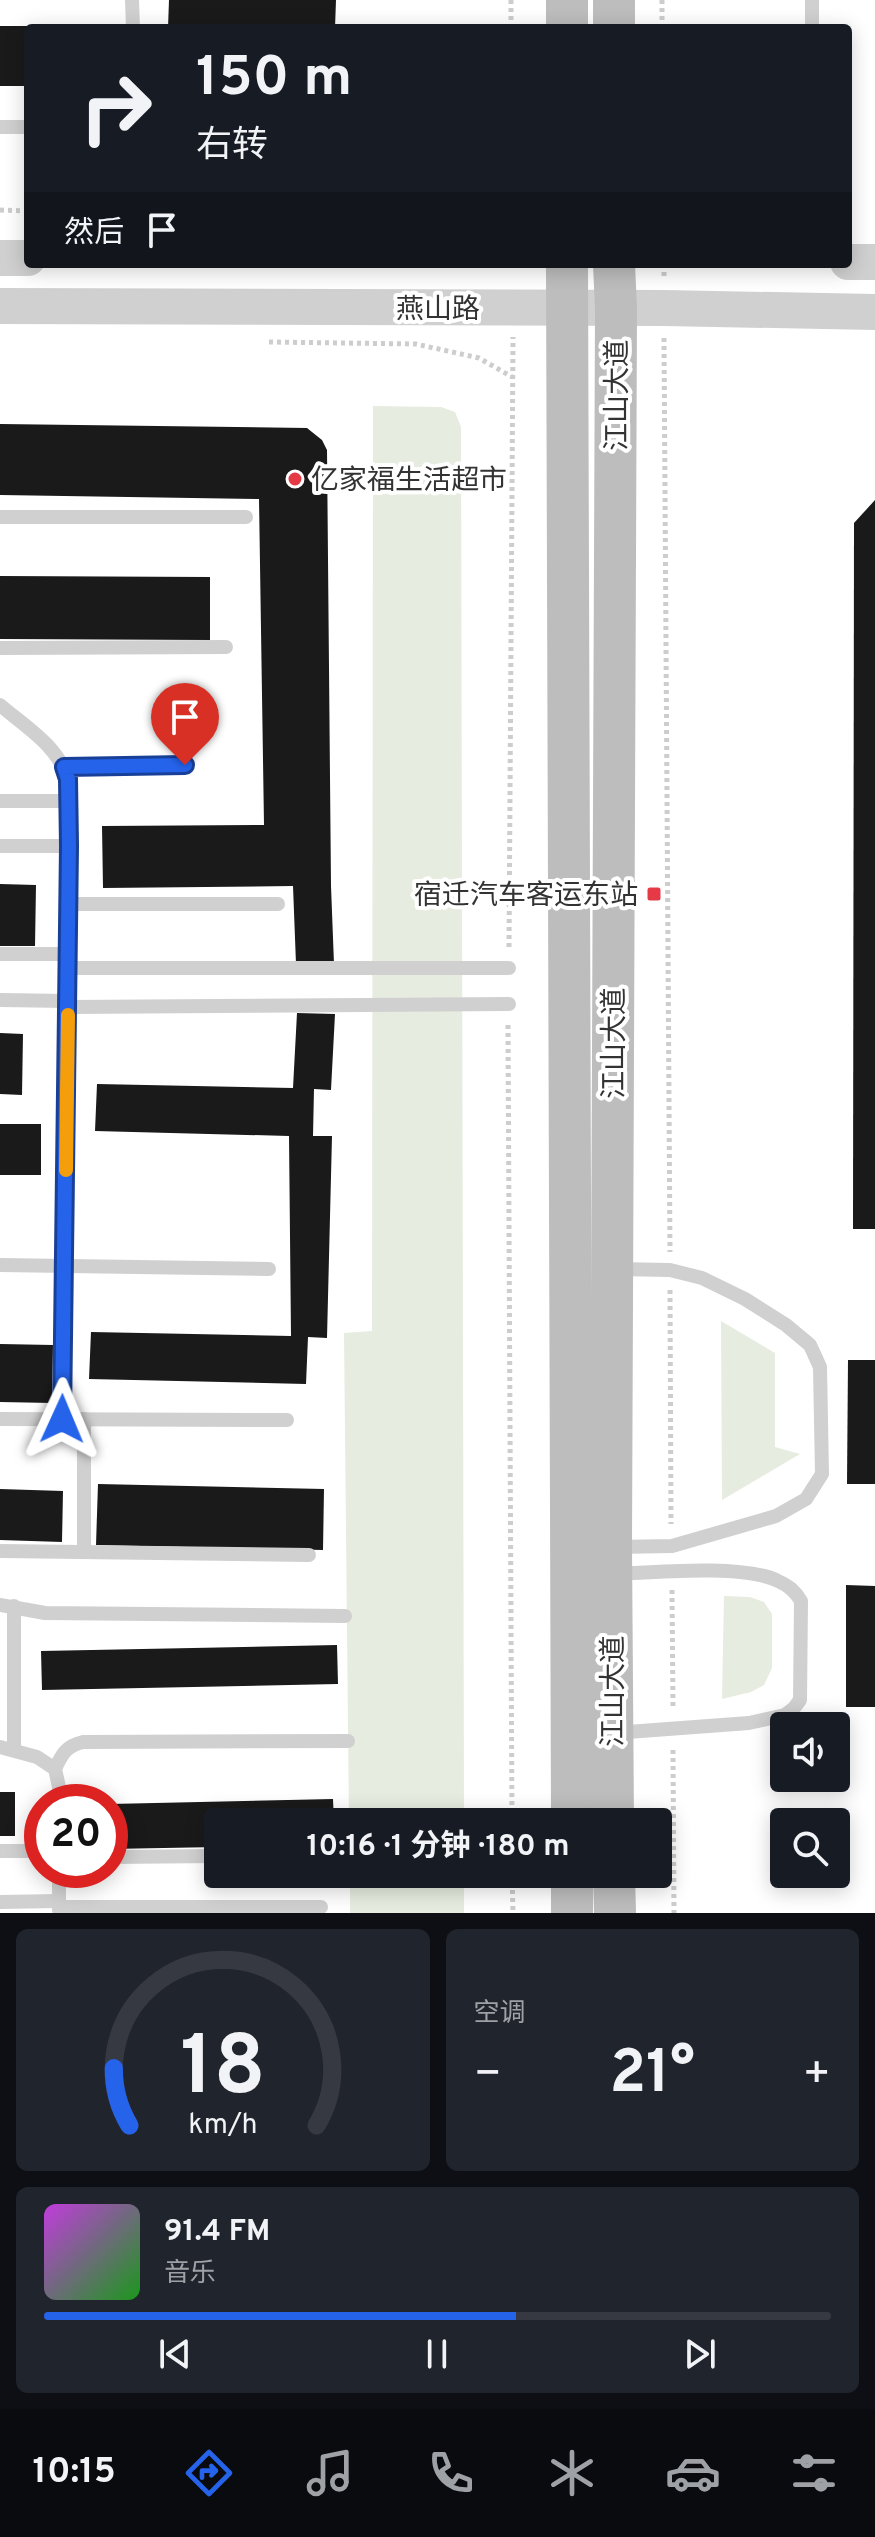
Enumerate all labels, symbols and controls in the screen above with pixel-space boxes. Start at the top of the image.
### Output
text: 150 m [196,45,352,115]
icon: right [64,56,168,160]
text: 右转 [196,124,268,170]
icon: arrive [140,208,184,252]
text: 然后 [64,216,124,253]
street label: 燕山路 [396,293,480,329]
street label: 江山大道 [601,339,637,451]
place label: 亿家福生活超市 [311,464,507,500]
marker: 亿家福生活超市 [286,470,304,488]
pin [151,683,219,765]
icon: arrive [163,695,207,739]
place label: 宿迁汽车客运东站 [414,879,638,915]
marker: 宿迁汽车客运东站 [645,885,663,903]
street label: 江山大道 [598,987,634,1099]
position arrow [20,1377,104,1461]
street label: 江山大道 [597,1635,633,1747]
map controls [770,1712,850,1888]
button: sound [770,1712,850,1792]
speed limit sign: 20 [24,1784,128,1888]
button: search [770,1808,850,1888]
text: 10:16 · 1 分钟 · 180 m [307,1829,569,1866]
text: 空调 [474,1998,526,2031]
text: 18 [180,2019,266,2124]
text: 21° [609,2038,695,2114]
text: − [474,2048,502,2104]
text: + [803,2048,831,2104]
text: km/h [188,2108,257,2144]
text: 91.4 FM [164,2214,270,2251]
text: 音乐 [164,2258,216,2291]
icon: previous [153,2332,197,2376]
icon: pause [415,2332,459,2376]
icon: next [678,2332,722,2376]
icon: directions [181,2445,237,2501]
icon: music [302,2445,358,2501]
icon: phone [423,2445,479,2501]
icon: climate [544,2445,600,2501]
icon: car [665,2445,721,2501]
icon: filters [786,2445,842,2501]
text: 10:15 [33,2450,116,2496]

